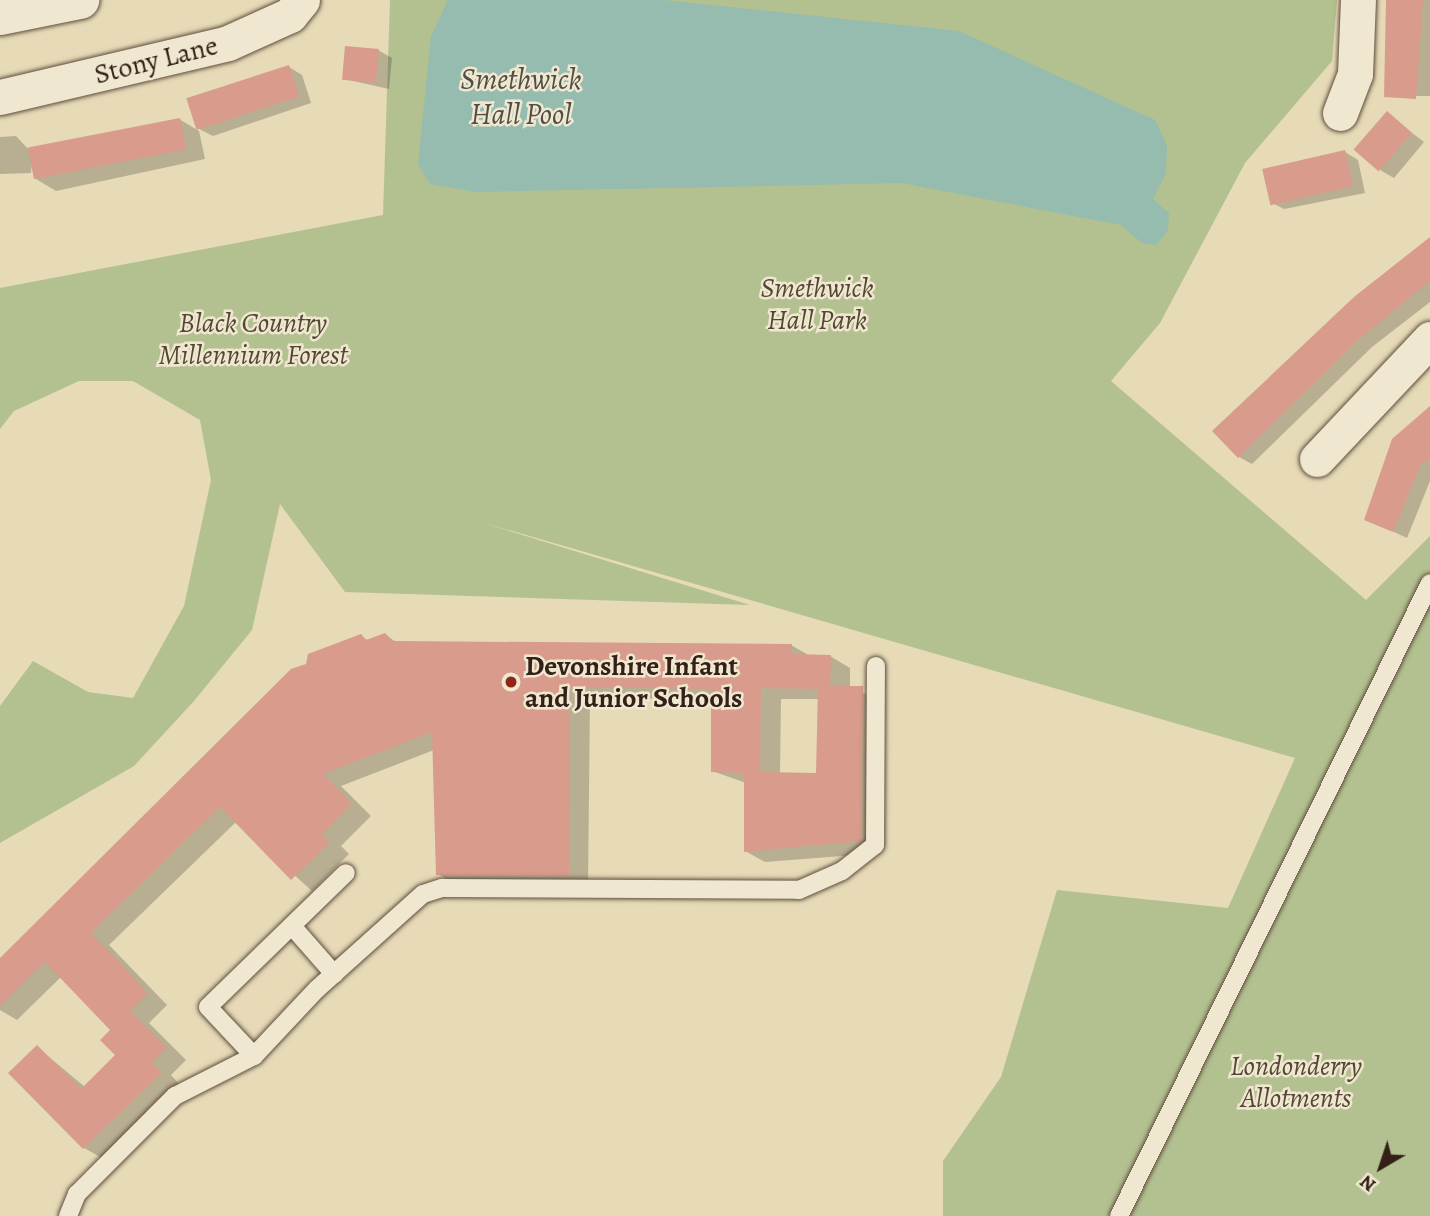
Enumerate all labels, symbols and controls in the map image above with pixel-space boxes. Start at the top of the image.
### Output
street label: Stony Lane [91,28,221,92]
water label: Smethwick Hall Pool [460,61,582,132]
park label: Smethwick Hall Park [760,271,874,337]
park label: Black Country Millennium Forest [158,306,348,372]
place label: Devonshire Infant and Junior Schools [525,649,742,715]
marker: Devonshire Infant and Junior Schools [503,674,519,690]
park label: Londonderry Allotments [1230,1049,1362,1115]
north arrow [1346,1132,1416,1202]
text: N [1354,1169,1381,1198]

